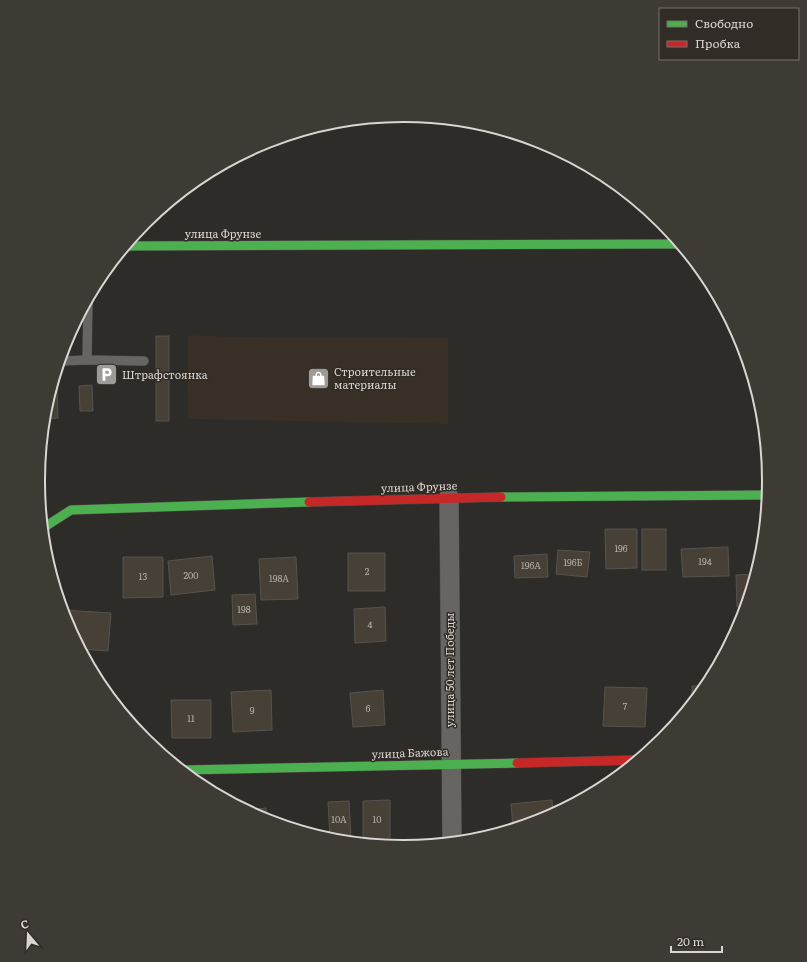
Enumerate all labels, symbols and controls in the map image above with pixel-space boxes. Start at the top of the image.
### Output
legend [659,8,799,60]
text: Свободно [695,14,753,32]
text: Пробка [695,34,741,52]
street label: улица Фрунзе [185,225,262,241]
parking icon: Штрафстоянка [93,362,119,388]
place label: Строительные материалы [334,363,416,392]
shop icon: Строительные материалы [305,365,331,391]
place label: Штрафстоянка [122,366,208,382]
street label: улица Фрунзе [380,477,458,495]
house number: 196 [614,541,628,555]
house number: 194 [698,554,712,568]
house number: 196Б [563,555,583,569]
house number: 196А [521,558,541,572]
house number: 2 [365,564,370,578]
house number: 200 [184,568,198,582]
house number: 13 [139,569,147,583]
house number: 198А [269,571,289,585]
house number: 198 [237,602,251,616]
street label: улица 50 лет Победы [441,613,457,727]
house number: 4 [368,617,373,631]
house number: 7 [623,699,628,713]
house number: 6 [366,701,371,715]
house number: 9 [250,703,255,717]
house number: 11 [187,711,195,725]
street label: улица Бажова [371,743,449,761]
house number: 10А [331,812,347,826]
house number: 10 [373,812,381,826]
north arrow [8,914,48,954]
text: С [18,915,31,932]
scale bar [671,928,722,954]
text: 20 m [677,932,704,950]

